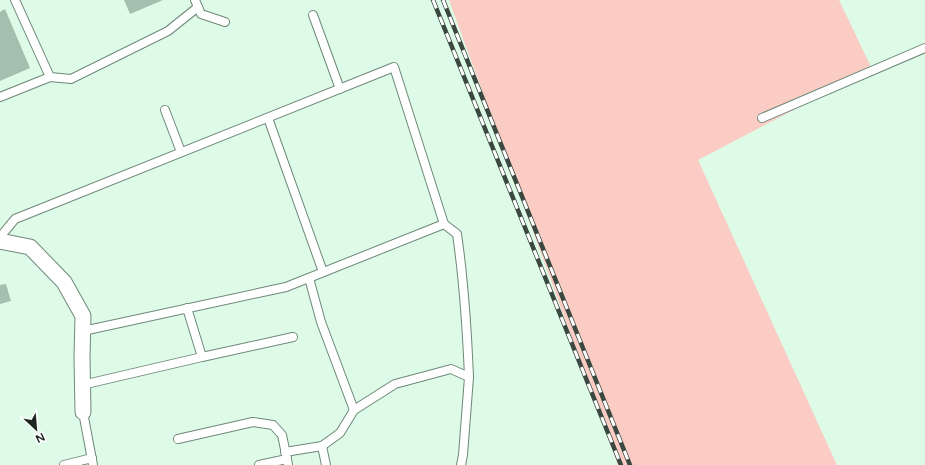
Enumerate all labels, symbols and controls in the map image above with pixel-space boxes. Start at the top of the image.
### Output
north arrow [16,409,56,449]
text: N [33,430,47,445]

